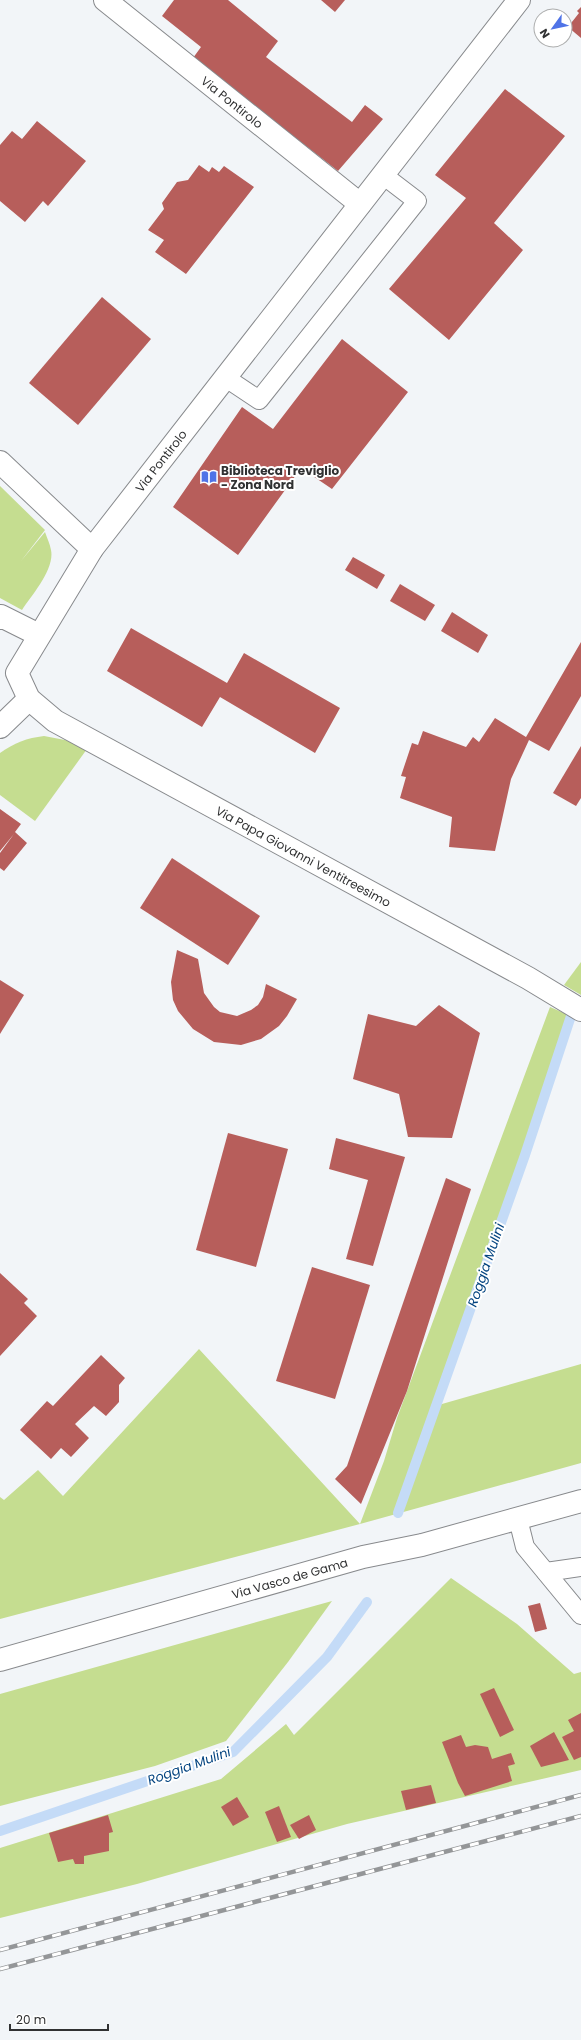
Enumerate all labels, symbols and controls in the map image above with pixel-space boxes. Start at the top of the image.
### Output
north arrow [533,8,573,48]
text: N [536,26,554,41]
street label: Via Pontirolo [198,72,267,132]
street label: Via Pontirolo [131,426,191,496]
place label: Biblioteca Treviglio - Zona Nord [221,462,339,493]
library icon: Biblioteca Treviglio - Zona Nord [200,468,218,486]
street label: Via Papa Giovanni Ventitreesimo [213,802,394,911]
water label: Roggia Mulini [463,1220,509,1309]
street label: Via Vasco de Gama [230,1553,350,1602]
water label: Roggia Mulini [145,1742,234,1790]
scale bar [10,2006,108,2032]
text: 20 m [16,2011,46,2028]

